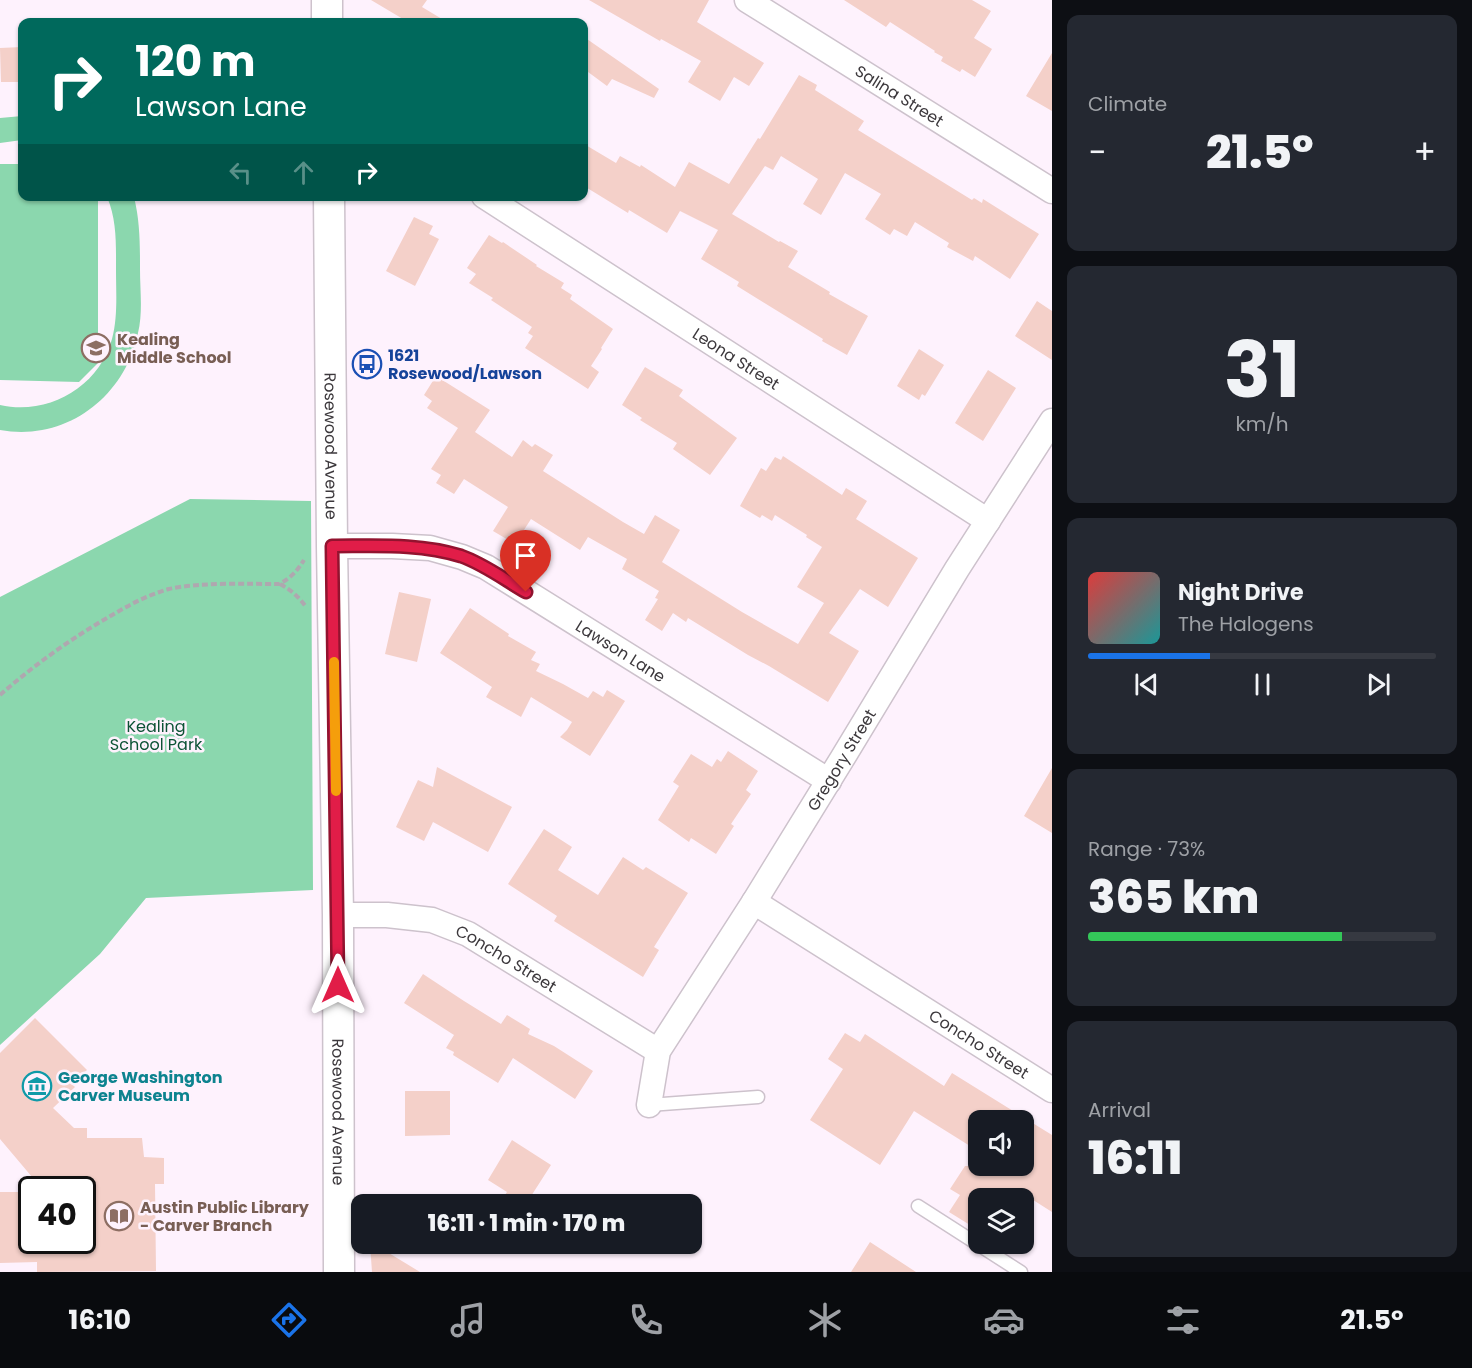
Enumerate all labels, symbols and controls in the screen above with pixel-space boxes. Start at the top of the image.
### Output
text: 120 m [135,32,256,91]
icon: right [36,42,114,120]
street label: Salina Street [851,59,948,132]
text: Lawson Lane [135,88,307,125]
text: Climate [1088,90,1167,118]
text: 21.5° [1206,121,1314,184]
text: − [1088,129,1106,176]
text: + [1413,129,1436,176]
icon: left [224,156,257,189]
icon: ahead [287,156,320,189]
icon: right [350,156,383,189]
text: 31 [1224,315,1300,424]
street label: Leona Street [688,322,784,395]
place label: Kealing Middle School [117,328,232,369]
school or university icon: Kealing Middle School [80,332,112,364]
place label: 1621 Rosewood/Lawson [388,344,542,385]
bus stop icon: 1621 Rosewood/Lawson [351,348,383,380]
street label: Rosewood Avenue [319,372,343,520]
text: km/h [1235,410,1289,438]
pin [500,530,551,592]
icon: arrive [509,539,542,572]
text: Night Drive [1178,577,1304,608]
text: The Halogens [1178,610,1314,638]
street label: Lawson Lane [571,614,670,688]
icon: previous [1130,668,1163,701]
icon: pause [1246,668,1279,701]
icon: next [1362,668,1395,701]
street label: Gregory Street [801,704,881,815]
park label: Kealing School Park [110,715,203,756]
text: Range · 73% [1088,835,1205,863]
text: 365 km [1088,866,1259,929]
street label: Concho Street [453,919,561,997]
position arrow [306,953,370,1017]
street label: Concho Street [925,1004,1034,1084]
street label: Rosewood Avenue [327,1038,350,1186]
place label: George Washington Carver Museum [58,1066,222,1107]
museum icon: George Washington Carver Museum [21,1070,53,1102]
text: Arrival [1088,1096,1151,1124]
map controls [968,1110,1034,1254]
button: sound [968,1110,1034,1176]
text: 16:11 [1088,1127,1182,1190]
speed limit sign: 40 [18,1176,96,1254]
button: layers [968,1188,1034,1254]
place label: Austin Public Library - Carver Branch [140,1196,310,1237]
library icon: Austin Public Library - Carver Branch [103,1200,135,1232]
text: 16:11 · 1 min · 170 m [428,1208,625,1239]
icon: directions [268,1299,310,1341]
icon: music [447,1299,489,1341]
icon: phone [625,1299,667,1341]
icon: climate [804,1299,846,1341]
icon: car [983,1299,1025,1341]
icon: filters [1162,1299,1204,1341]
text: 16:10 [68,1301,131,1338]
text: 21.5° [1340,1301,1404,1338]

